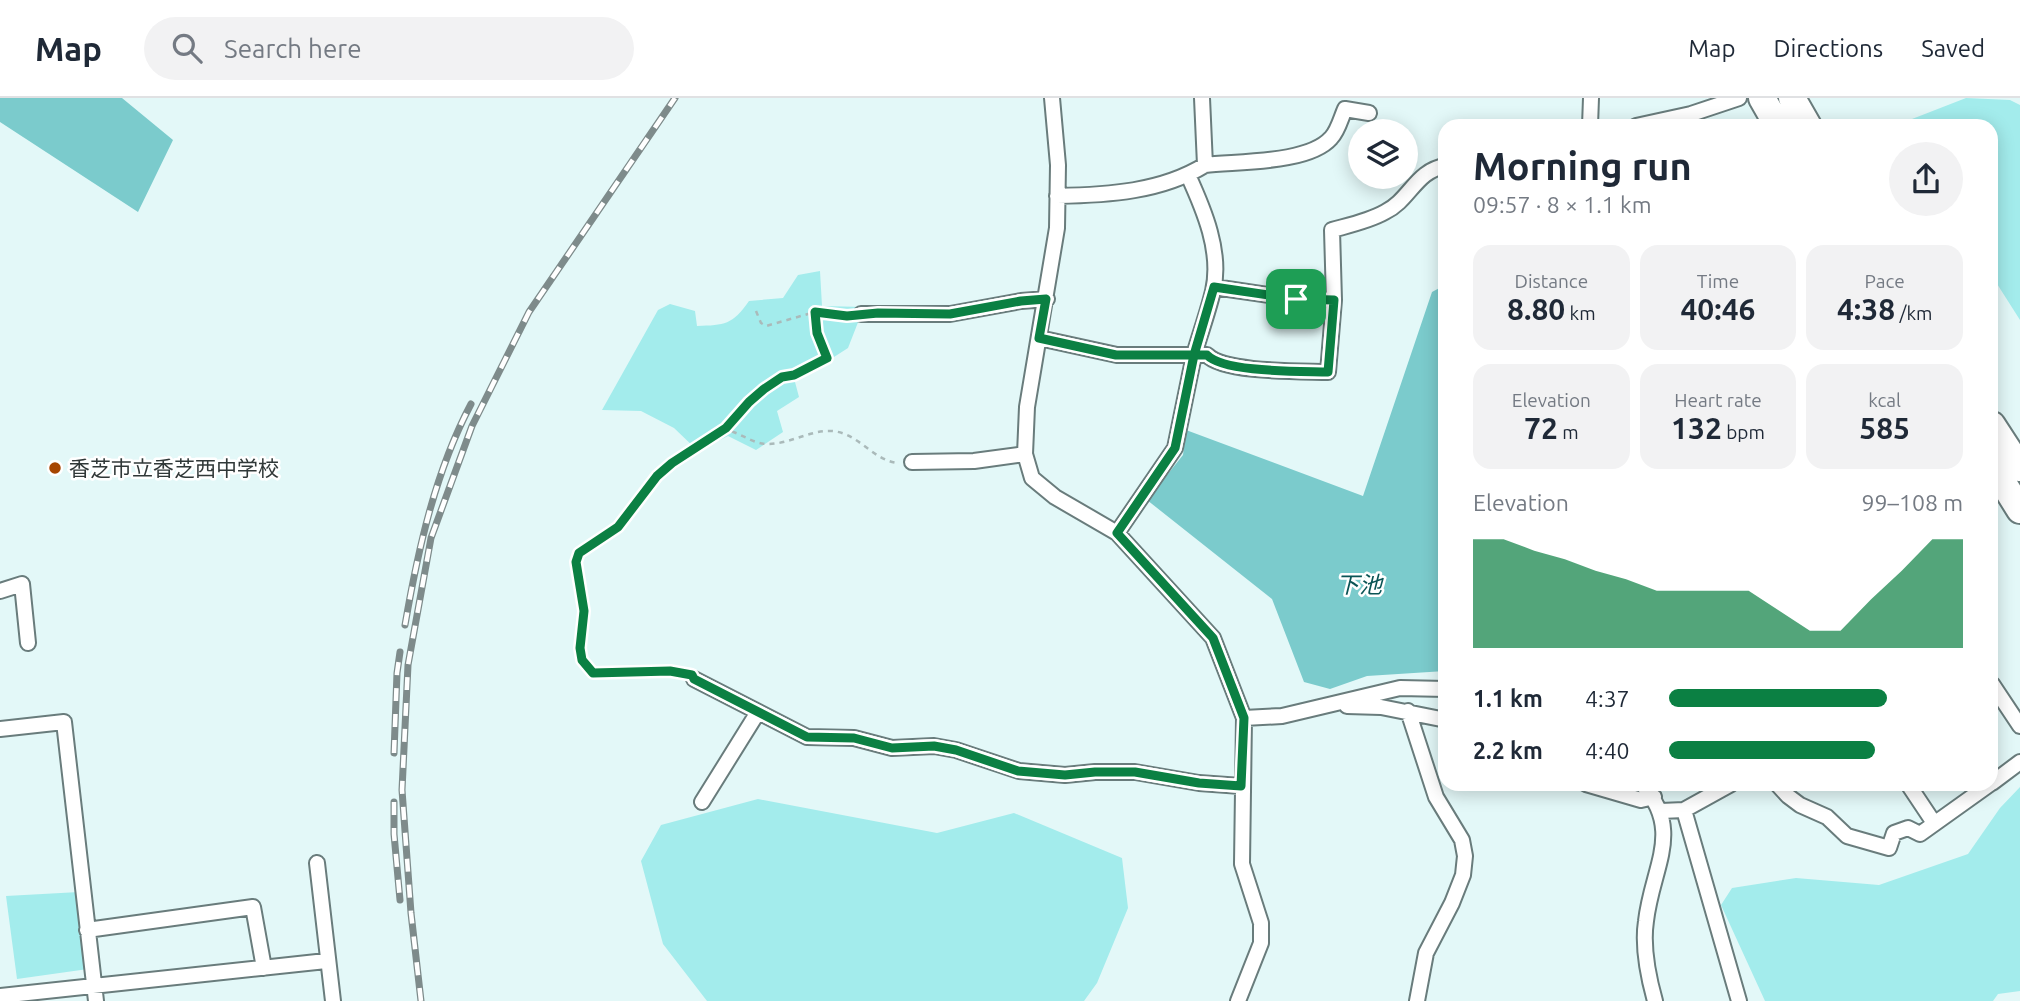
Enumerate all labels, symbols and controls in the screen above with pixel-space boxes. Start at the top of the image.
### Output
search box [144,17,634,80]
icon: search [168,29,206,67]
text: Map [35,30,102,67]
text: Search here [224,34,362,63]
text: Map [1688,35,1735,62]
text: Directions [1773,35,1883,62]
text: Saved [1921,35,1985,62]
map controls [1348,119,1418,189]
button: layers [1348,119,1418,189]
button: share [1889,142,1963,216]
text: Morning run [1473,145,1692,187]
text: 09:57 · 8 × 1.1 km [1473,192,1652,217]
pin [1266,269,1326,329]
text: Distance [1515,270,1588,292]
text: Time [1697,270,1739,292]
text: Pace [1865,270,1905,292]
icon: arrive [1277,280,1315,318]
text: 8.80 [1507,292,1565,326]
text: 40:46 [1680,292,1756,326]
text: 4:38 [1837,292,1895,326]
text: km [1565,302,1596,324]
text: /km [1895,302,1932,324]
text: Elevation [1512,389,1591,411]
text: Heart rate [1674,389,1762,411]
text: kcal [1868,389,1901,411]
text: 72 [1524,411,1558,445]
text: 132 [1671,411,1722,445]
text: 585 [1859,411,1910,445]
text: m [1558,421,1579,443]
text: bpm [1722,421,1765,443]
place label: 香芝市立香芝西中学校 [69,456,279,480]
marker: 香芝市立香芝西中学校 [47,460,63,476]
text: Elevation [1473,490,1569,515]
text: 99–108 m [1862,490,1963,515]
water label: 下池 [1336,572,1384,597]
text: 1.1 km [1473,686,1543,711]
text: 4:37 [1585,686,1630,711]
text: 2.2 km [1473,738,1543,763]
text: 4:40 [1585,738,1630,763]

